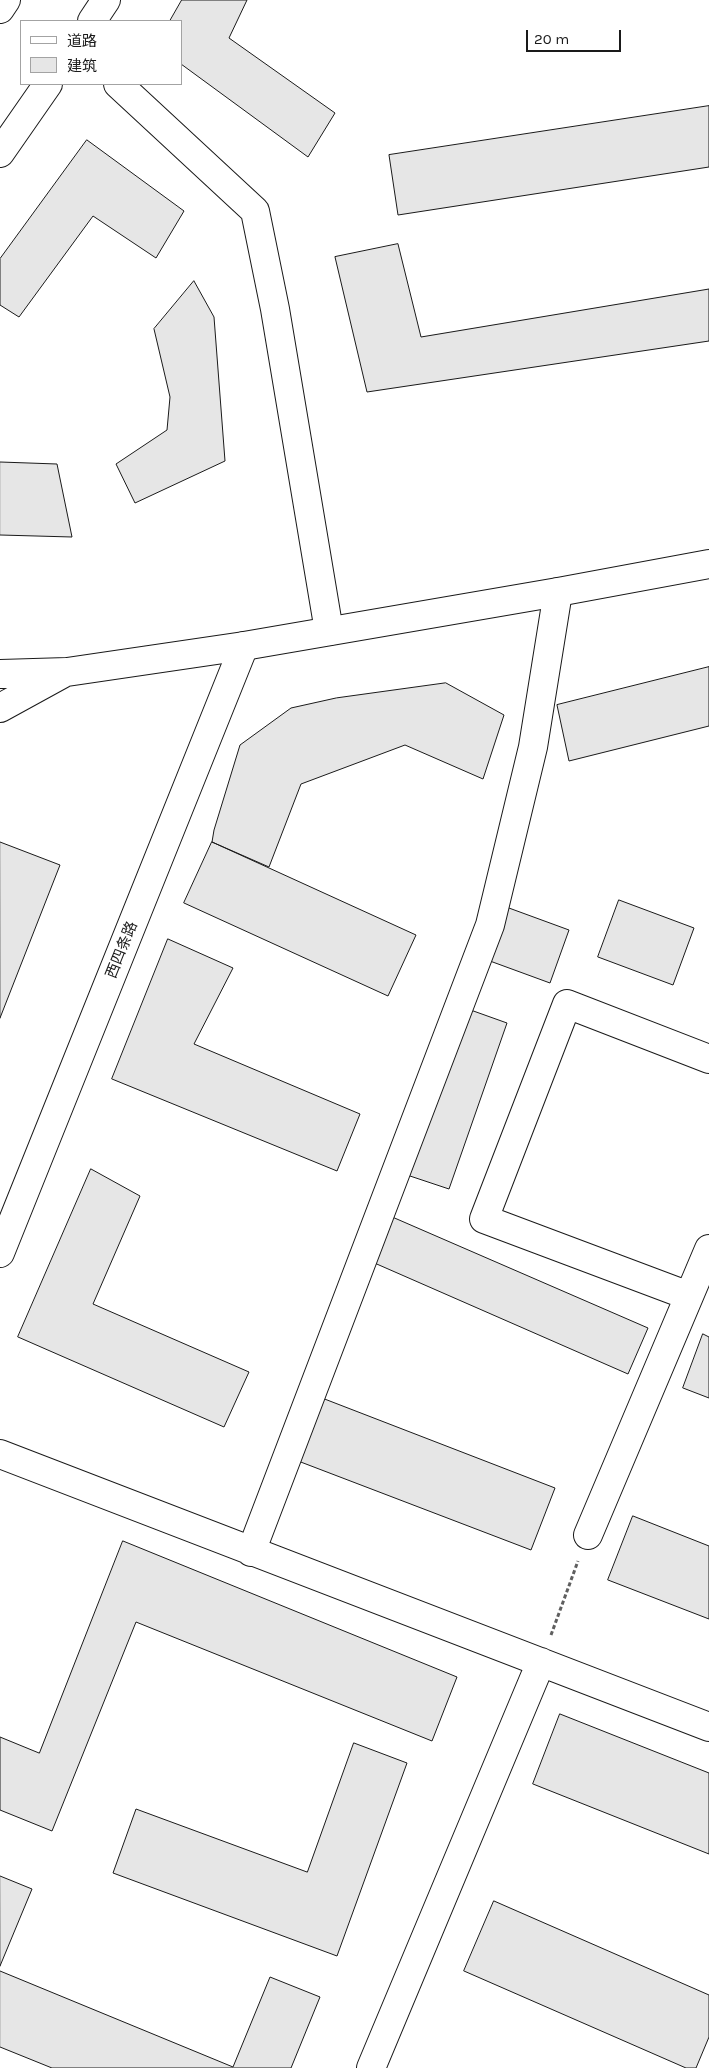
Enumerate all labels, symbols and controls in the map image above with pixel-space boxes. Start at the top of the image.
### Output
legend [20,20,182,85]
scale bar [529,20,624,52]
text: 20 m [534,30,569,48]
text: 道路 [67,32,97,50]
text: 建筑 [67,57,97,75]
street label: 西四条路 [102,919,142,981]

